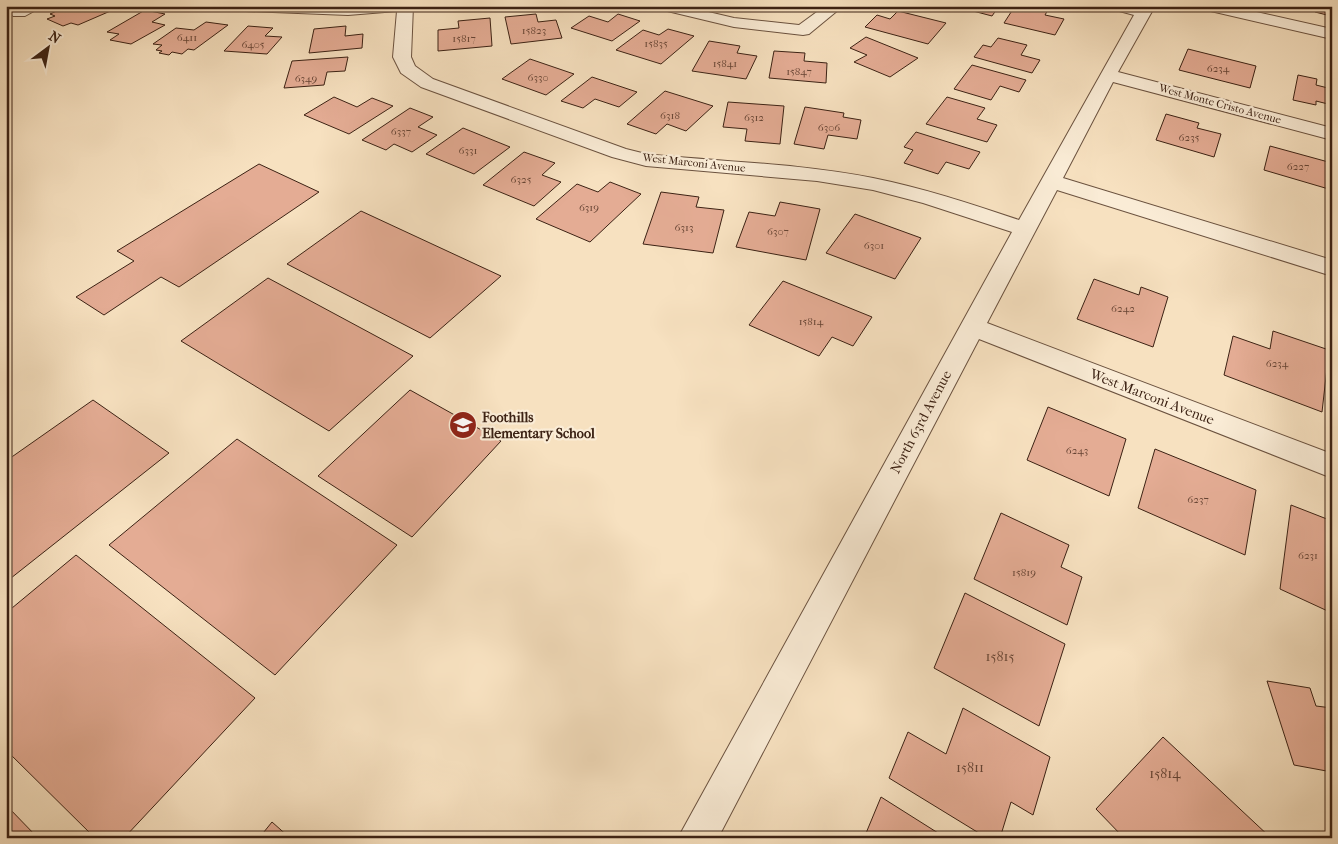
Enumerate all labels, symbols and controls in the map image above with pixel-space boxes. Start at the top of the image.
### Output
north arrow [22,22,72,72]
house number: 15823 [522,24,546,37]
text: N [46,27,64,48]
house number: 6411 [177,31,197,44]
house number: 15817 [452,32,476,45]
house number: 15835 [644,37,668,50]
house number: 6405 [241,38,265,51]
house number: 15841 [713,57,737,70]
house number: 6234 [1207,62,1230,75]
house number: 15847 [786,65,812,78]
house number: 6330 [527,71,549,84]
house number: 6349 [295,72,318,85]
street label: West Monte Cristo Avenue [1156,81,1283,127]
house number: 6318 [660,109,680,122]
house number: 6312 [744,111,764,124]
house number: 6306 [818,121,840,134]
house number: 6337 [391,125,411,138]
house number: 6235 [1179,131,1200,144]
house number: 6331 [459,144,478,157]
street label: West Marconi Avenue [641,151,747,175]
house number: 6227 [1287,160,1309,173]
house number: 6325 [511,173,532,186]
house number: 6319 [579,201,599,214]
house number: 6313 [675,221,693,234]
house number: 6307 [767,225,789,238]
house number: 6301 [864,239,884,252]
house number: 6242 [1111,302,1135,315]
house number: 15814 [799,315,824,328]
house number: 6234 [1266,357,1289,370]
street label: West Marconi Avenue [1087,365,1217,429]
street label: North 63rd Avenue [887,368,955,476]
place label: Foothills Elementary School [481,409,595,442]
school or university icon: Foothills Elementary School [448,410,478,440]
house number: 6243 [1066,444,1088,457]
house number: 6237 [1187,493,1209,506]
house number: 6231 [1298,549,1318,562]
house number: 15819 [1012,566,1036,579]
house number: 15815 [985,648,1015,665]
house number: 15811 [956,759,984,776]
house number: 15814 [1149,765,1181,782]

